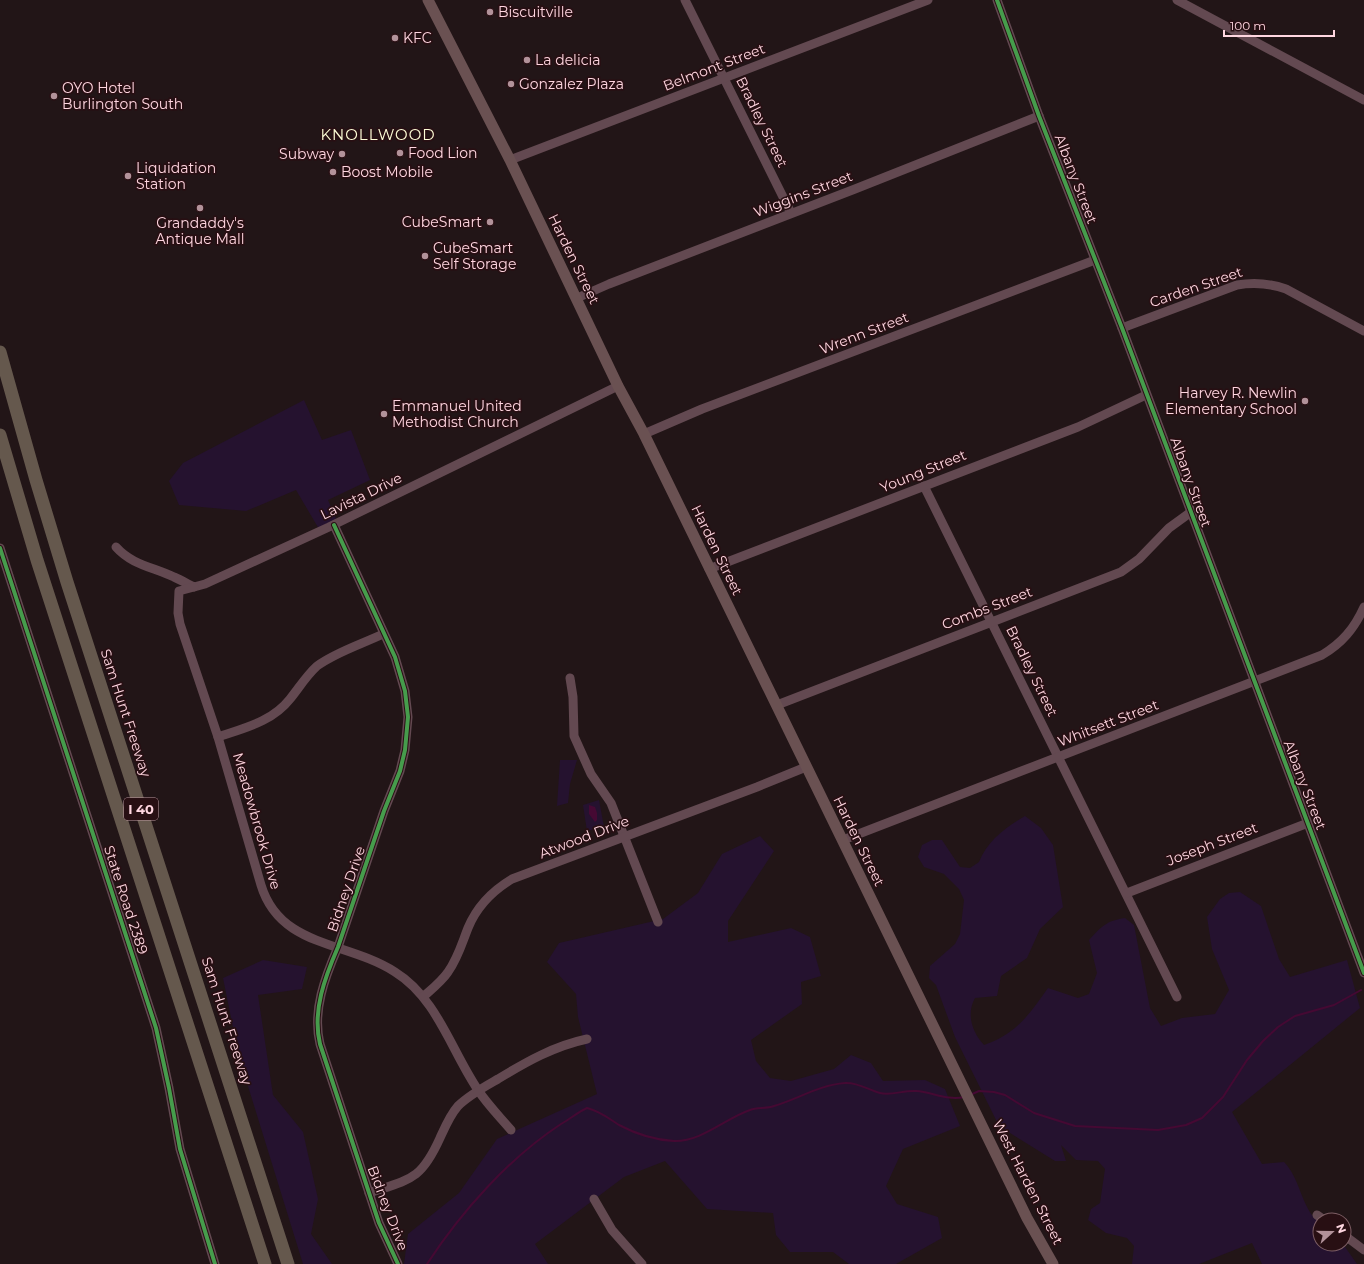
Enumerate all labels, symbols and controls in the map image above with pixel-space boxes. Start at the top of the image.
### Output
place label: Biscuitville [498,3,573,21]
marker: Biscuitville [485,7,495,17]
scale bar [1224,12,1334,38]
text: 100 m [1230,18,1266,33]
place label: KFC [403,29,432,47]
marker: KFC [390,33,400,43]
street label: Belmont Street [661,39,768,95]
place label: La delicia [535,51,600,69]
marker: La delicia [522,55,532,65]
street label: Bradley Street [732,74,792,171]
place label: Gonzalez Plaza [519,75,624,93]
place label: OYO Hotel Burlington South [62,79,183,113]
marker: Gonzalez Plaza [506,79,516,89]
marker: OYO Hotel Burlington South [49,91,59,101]
district label: KNOLLWOOD [320,125,436,144]
street label: Albany Street [1051,132,1101,227]
place label: Food Lion [408,144,478,162]
place label: Subway [279,145,334,163]
marker: Food Lion [395,148,405,158]
marker: Subway [337,149,347,159]
place label: Liquidation Station [136,159,216,193]
place label: Boost Mobile [341,163,433,181]
marker: Boost Mobile [328,167,338,177]
street label: Wiggins Street [751,167,855,221]
marker: Liquidation Station [123,171,133,181]
marker: Grandaddy's Antique Mall [195,203,205,213]
street label: Harden Street [544,211,604,307]
place label: CubeSmart [402,213,482,231]
place label: Grandaddy's Antique Mall [155,214,245,248]
marker: CubeSmart [485,217,495,227]
place label: CubeSmart Self Storage [433,239,516,273]
marker: CubeSmart Self Storage [420,251,430,261]
street label: Carden Street [1147,263,1245,311]
street label: Wrenn Street [817,308,911,358]
place label: Harvey R. Newlin Elementary School [1165,384,1297,418]
marker: Harvey R. Newlin Elementary School [1300,396,1310,406]
place label: Emmanuel United Methodist Church [392,397,522,431]
marker: Emmanuel United Methodist Church [379,409,389,419]
street label: Albany Street [1166,435,1216,530]
street label: Young Street [877,445,969,496]
street label: Lavista Drive [317,468,405,524]
street label: Harden Street [687,502,747,598]
street label: Combs Street [939,582,1035,634]
street label: Bradley Street [1002,623,1062,720]
street label: Sam Hunt Freeway [97,647,155,780]
street label: Whitsett Street [1055,695,1161,750]
street label: Albany Street [1280,738,1330,833]
street label: Meadowbrook Drive [229,751,285,891]
street label: Harden Street [829,793,889,889]
road number: I 40 [124,798,158,820]
street label: Atwood Drive [536,812,632,862]
street label: Joseph Street [1163,818,1260,870]
street label: State Road 2389 [100,843,152,957]
street label: Bidney Drive [323,844,369,934]
street label: Sam Hunt Freeway [198,955,256,1088]
street label: West Harden Street [989,1116,1067,1248]
street label: Bidney Drive [364,1163,412,1253]
north arrow [1312,1212,1352,1252]
text: N [1333,1222,1349,1235]

